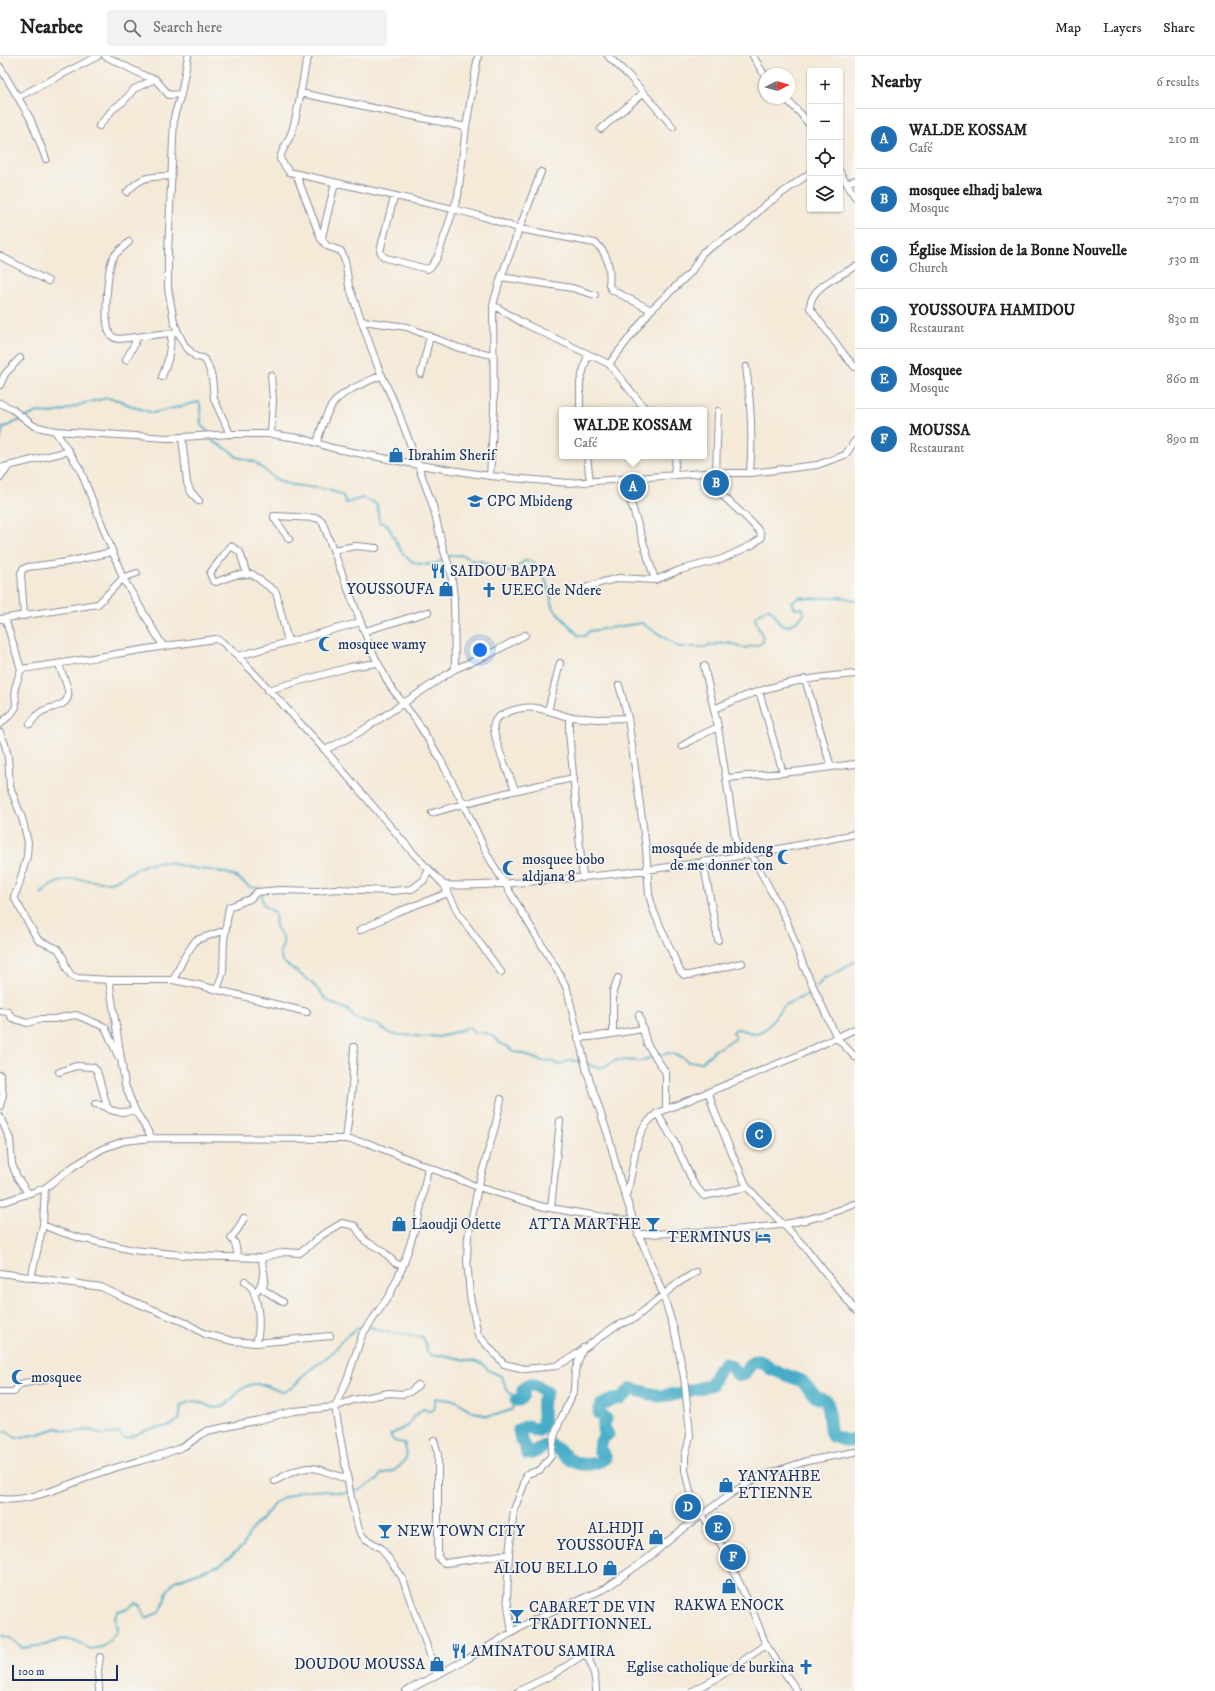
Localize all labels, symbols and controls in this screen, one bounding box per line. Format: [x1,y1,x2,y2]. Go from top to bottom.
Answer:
search box [107,10,387,46]
text: Nearbee [20,16,83,39]
icon: search [121,17,143,39]
text: Search here [153,18,222,37]
text: Map [1055,19,1081,37]
text: Layers [1103,19,1141,37]
text: Share [1163,19,1195,37]
north arrow [759,68,795,104]
map controls [807,68,843,212]
button: + [807,68,843,104]
text: Nearby [871,71,921,93]
text: 6 results [1156,74,1199,90]
button: − [807,104,843,140]
text: WALDE KOSSAM [909,121,1027,140]
text: A [880,131,888,147]
text: 210 m [1168,131,1199,147]
button: locate [807,140,843,176]
text: Café [909,140,933,156]
button: layers [807,176,843,212]
text: mosquee elhadj balewa [909,181,1042,200]
text: B [880,191,888,207]
text: 270 m [1167,191,1199,207]
text: Mosque [909,200,949,216]
text: Église Mission de la Bonne Nouvelle [909,241,1127,260]
text: C [880,251,888,267]
text: 530 m [1168,251,1199,267]
text: Church [909,260,948,276]
text: YOUSSOUFA HAMIDOU [909,301,1075,320]
text: D [879,311,889,327]
text: 830 m [1168,311,1199,327]
text: Restaurant [909,320,965,336]
text: Mosquee [909,361,962,380]
text: E [879,371,889,387]
text: 860 m [1166,371,1199,387]
text: Mosque [909,380,949,396]
popup [559,407,707,459]
text: WALDE KOSSAM [574,416,692,435]
text: MOUSSA [909,421,970,440]
text: F [880,431,888,447]
text: 890 m [1166,431,1199,447]
text: Café [574,435,598,451]
text: Restaurant [909,440,965,456]
shop icon: Ibrahim Sherif [387,446,405,464]
place label: Ibrahim Sherif [408,446,498,465]
pin: B [703,468,729,498]
pin: A [620,472,646,502]
school or university icon: CPC Mbideng [466,492,484,510]
place label: CPC Mbideng [487,492,573,511]
restaurant icon: SAIDOU BAPPA [429,562,447,580]
place label: SAIDOU BAPPA [450,562,556,581]
place label: YOUSSOUFA [347,580,434,599]
shop icon: YOUSSOUFA [437,580,455,598]
church icon: UEEC de Ndere [480,581,498,599]
place label: UEEC de Ndere [501,581,601,600]
mosque icon: mosquee wamy [317,635,335,653]
place label: mosquee wamy [338,635,427,654]
your location [470,640,490,660]
place label: mosquée de mbideng de me donner ton [651,839,774,875]
mosque icon: mosquée de mbideng de me donner ton [776,848,794,866]
place label: mosquee bobo aldjana 8 [522,850,604,886]
mosque icon: mosquee bobo aldjana 8 [501,859,519,877]
pin: C [746,1120,772,1150]
shop icon: Laoudji Odette [390,1215,408,1233]
place label: Laoudji Odette [411,1215,501,1234]
place label: ATTA MARTHE [529,1215,641,1234]
bar icon: ATTA MARTHE [644,1215,662,1233]
place label: TERMINUS [667,1228,751,1247]
hotel icon: TERMINUS [754,1228,772,1246]
mosque icon: mosquee [10,1368,28,1386]
place label: mosquee [31,1368,82,1387]
place label: YANYAHBE ETIENNE [738,1467,821,1503]
shop icon: YANYAHBE ETIENNE [717,1476,735,1494]
pin: D [675,1492,701,1522]
pin: E [705,1513,731,1543]
place label: ALHDJI YOUSSOUFA [557,1519,644,1555]
bar icon: NEW TOWN CITY [376,1522,394,1540]
place label: NEW TOWN CITY [397,1522,525,1541]
shop icon: ALHDJI YOUSSOUFA [647,1528,665,1546]
pin: F [720,1542,746,1572]
place label: ALIOU BELLO [494,1559,598,1578]
shop icon: ALIOU BELLO [601,1559,619,1577]
shop icon: RAKWA ENOCK [720,1577,738,1595]
place label: RAKWA ENOCK [674,1596,784,1615]
place label: CABARET DE VIN TRADITIONNEL [529,1598,656,1634]
bar icon: CABARET DE VIN TRADITIONNEL [508,1607,526,1625]
restaurant icon: AMINATOU SAMIRA [450,1642,468,1660]
place label: AMINATOU SAMIRA [471,1642,616,1661]
place label: DOUDOU MOUSSA [294,1655,425,1674]
shop icon: DOUDOU MOUSSA [428,1655,446,1673]
place label: Eglise catholique de burkina [626,1658,795,1677]
church icon: Eglise catholique de burkina [797,1658,815,1676]
scale bar [12,1663,118,1682]
text: 100 m [18,1665,44,1679]

